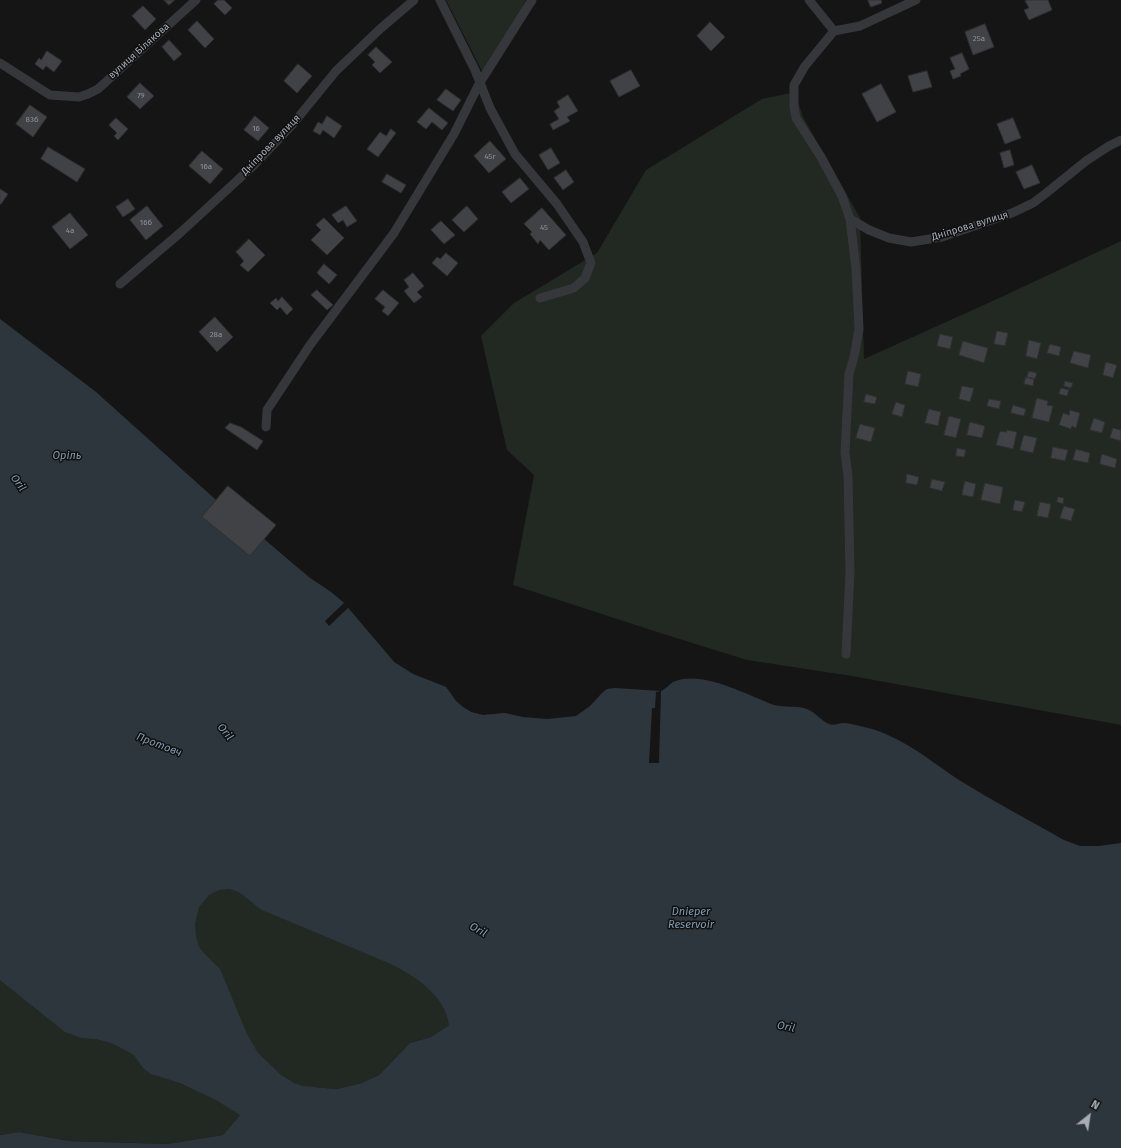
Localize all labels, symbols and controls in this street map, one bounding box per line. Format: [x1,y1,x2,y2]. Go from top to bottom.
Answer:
street label: вулиця Білякова [106,20,172,82]
house number: 25а [973,34,985,44]
house number: 79 [137,91,145,101]
street label: Дніпрова вулиця [239,112,303,178]
house number: 83б [25,115,39,125]
house number: 16 [252,124,260,134]
house number: 45г [484,152,496,162]
house number: 16а [200,162,212,172]
street label: Дніпрова вулиця [930,209,1010,243]
house number: 16б [140,218,152,228]
house number: 45 [540,223,548,233]
house number: 4а [66,226,74,236]
house number: 28а [210,330,222,340]
water label: Орiль [53,449,81,463]
water label: Oril [7,472,29,494]
water label: Oril [214,721,236,743]
water label: Протовч [134,730,184,760]
water label: Dnieper Reservoir [668,905,714,931]
water label: Oril [467,920,489,940]
water label: Oril [776,1019,796,1035]
north arrow [1069,1096,1109,1136]
text: N [1089,1098,1102,1113]

